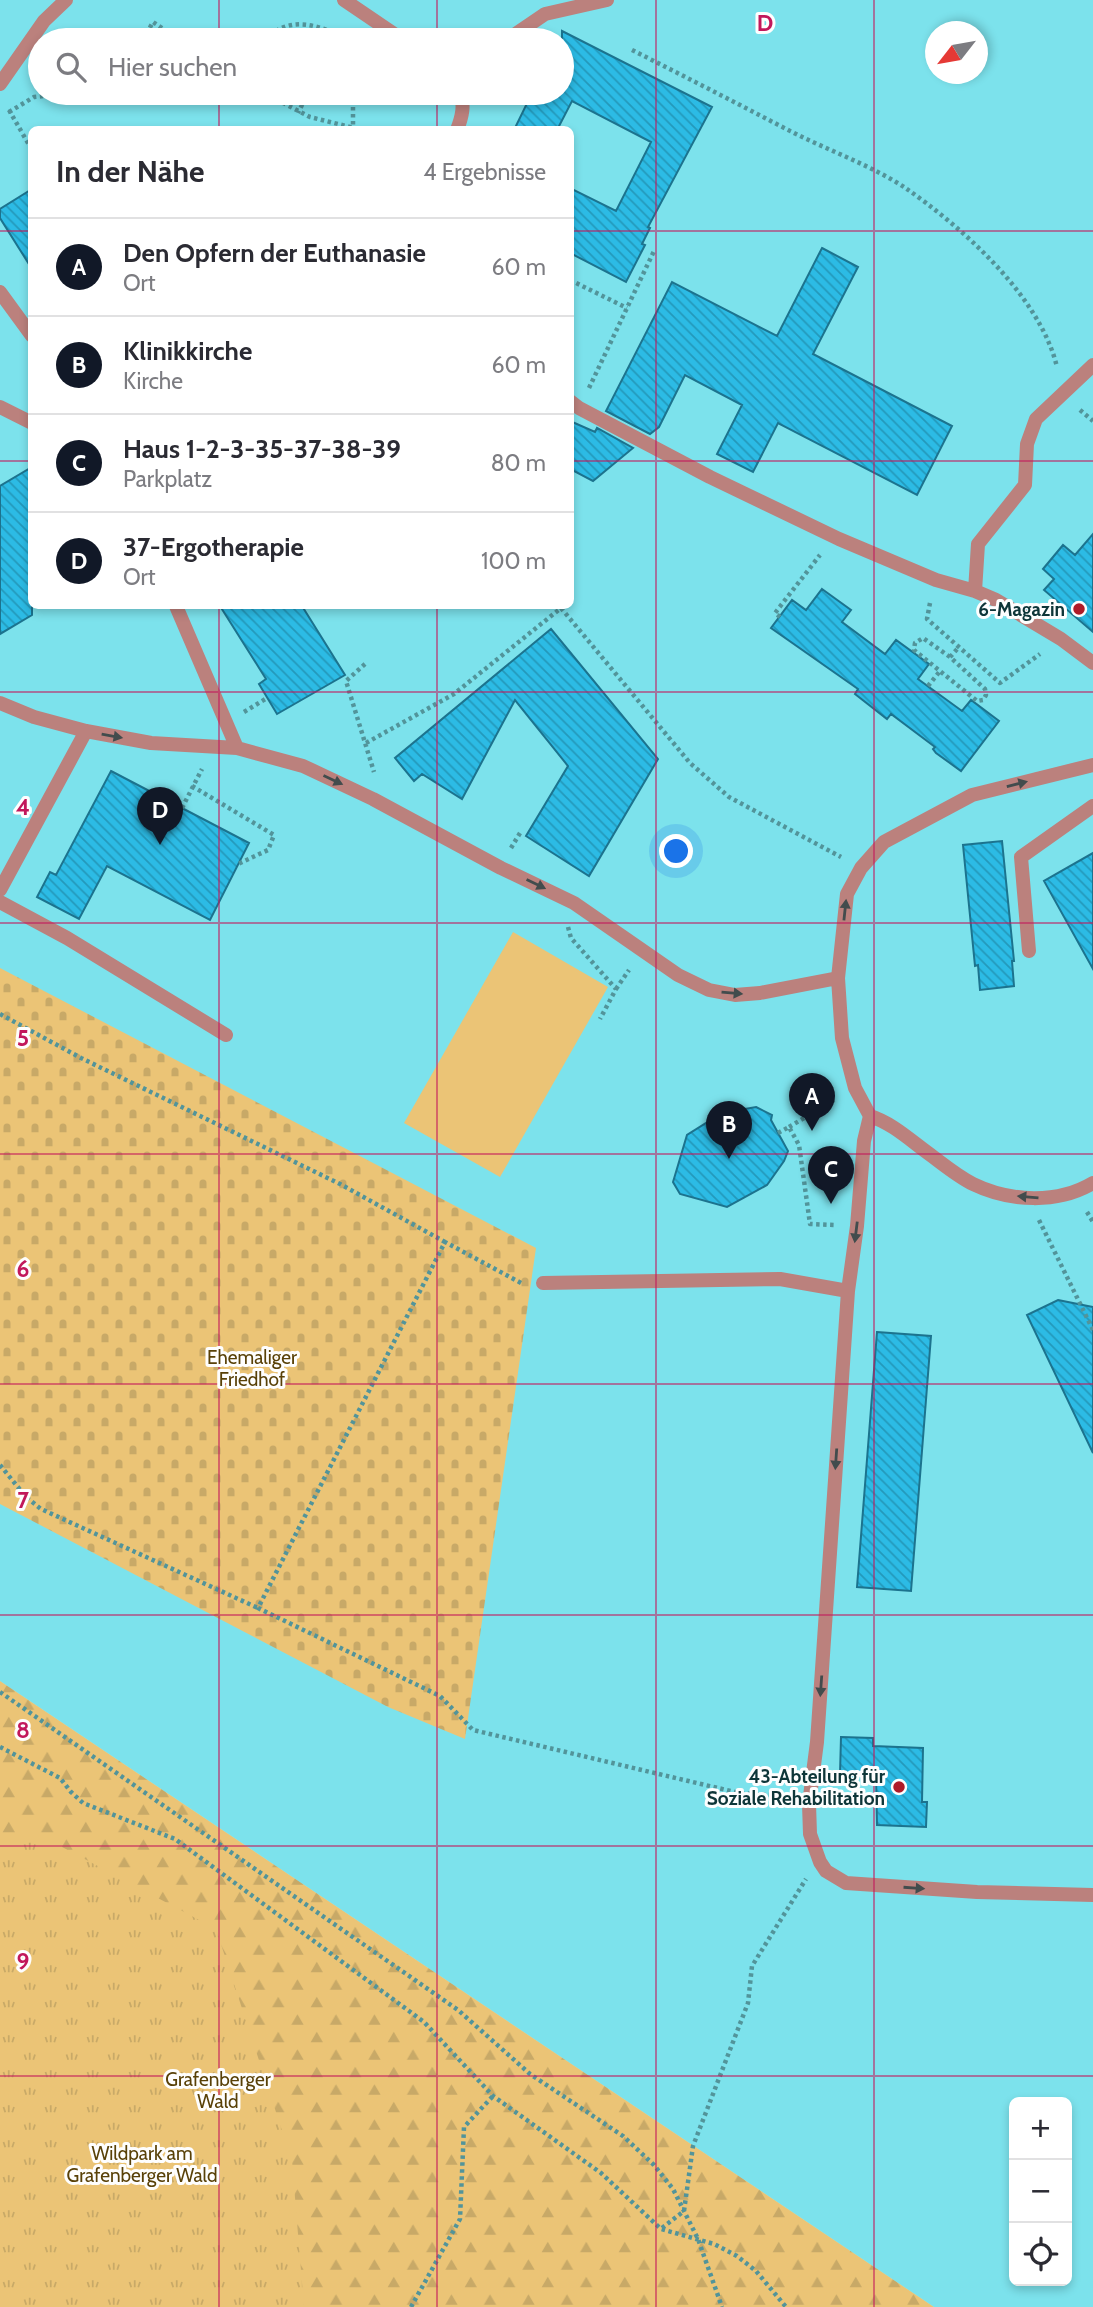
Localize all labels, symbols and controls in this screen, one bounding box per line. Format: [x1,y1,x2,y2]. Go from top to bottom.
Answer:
text: D [757,9,773,37]
north arrow [925,21,988,84]
search box [28,28,574,105]
icon: search [52,48,90,86]
text: Hier suchen [108,51,237,83]
text: In der Nähe [56,153,205,190]
text: 4 Ergebnisse [423,158,546,186]
text: Den Opfern der Euthanasie [123,237,426,269]
text: A [72,253,86,281]
text: 60 m [492,253,546,281]
text: Ort [123,269,156,297]
text: Klinikkirche [123,335,252,367]
text: B [72,351,86,379]
text: 60 m [492,351,546,379]
text: Kirche [123,367,183,395]
text: Haus 1-2-3-35-37-38-39 [123,433,401,465]
text: C [72,449,86,477]
text: 80 m [491,449,546,477]
text: Parkplatz [123,465,212,493]
text: 37-Ergotherapie [123,531,304,563]
text: D [71,547,87,575]
text: 100 m [481,547,546,575]
text: Ort [123,563,156,591]
place label: 6-Magazin [978,598,1065,621]
marker: 6-Magazin [1071,601,1087,617]
one-way arrow [101,731,123,742]
one-way arrow [323,775,343,786]
one-way arrow [1007,778,1029,789]
pin: D [137,787,183,845]
text: 4 [16,793,30,821]
your location [659,834,693,868]
one-way arrow [526,879,546,890]
one-way arrow [840,899,851,921]
one-way arrow [722,988,744,999]
text: 5 [17,1024,29,1052]
pin: A [789,1073,835,1131]
pin: B [706,1101,752,1159]
pin: C [808,1146,854,1204]
one-way arrow [1017,1191,1039,1202]
one-way arrow [851,1221,862,1243]
text: 6 [17,1255,29,1283]
park label: Ehemaliger Friedhof [207,1346,297,1391]
one-way arrow [831,1448,842,1470]
text: 7 [17,1486,29,1514]
one-way arrow [815,1675,826,1697]
text: 8 [16,1716,30,1744]
place label: 43-Abteilung für Soziale Rehabilitation [707,1765,886,1810]
marker: 43-Abteilung für Soziale Rehabilitation [891,1779,907,1795]
one-way arrow [903,1882,925,1893]
text: 9 [17,1947,29,1975]
park label: Grafenberger Wald [165,2068,271,2113]
map controls [1009,2097,1072,2286]
button: + [1009,2097,1072,2160]
park label: Wildpark am Grafenberger Wald [67,2142,217,2187]
button: − [1009,2160,1072,2223]
button: locate [1009,2223,1072,2286]

